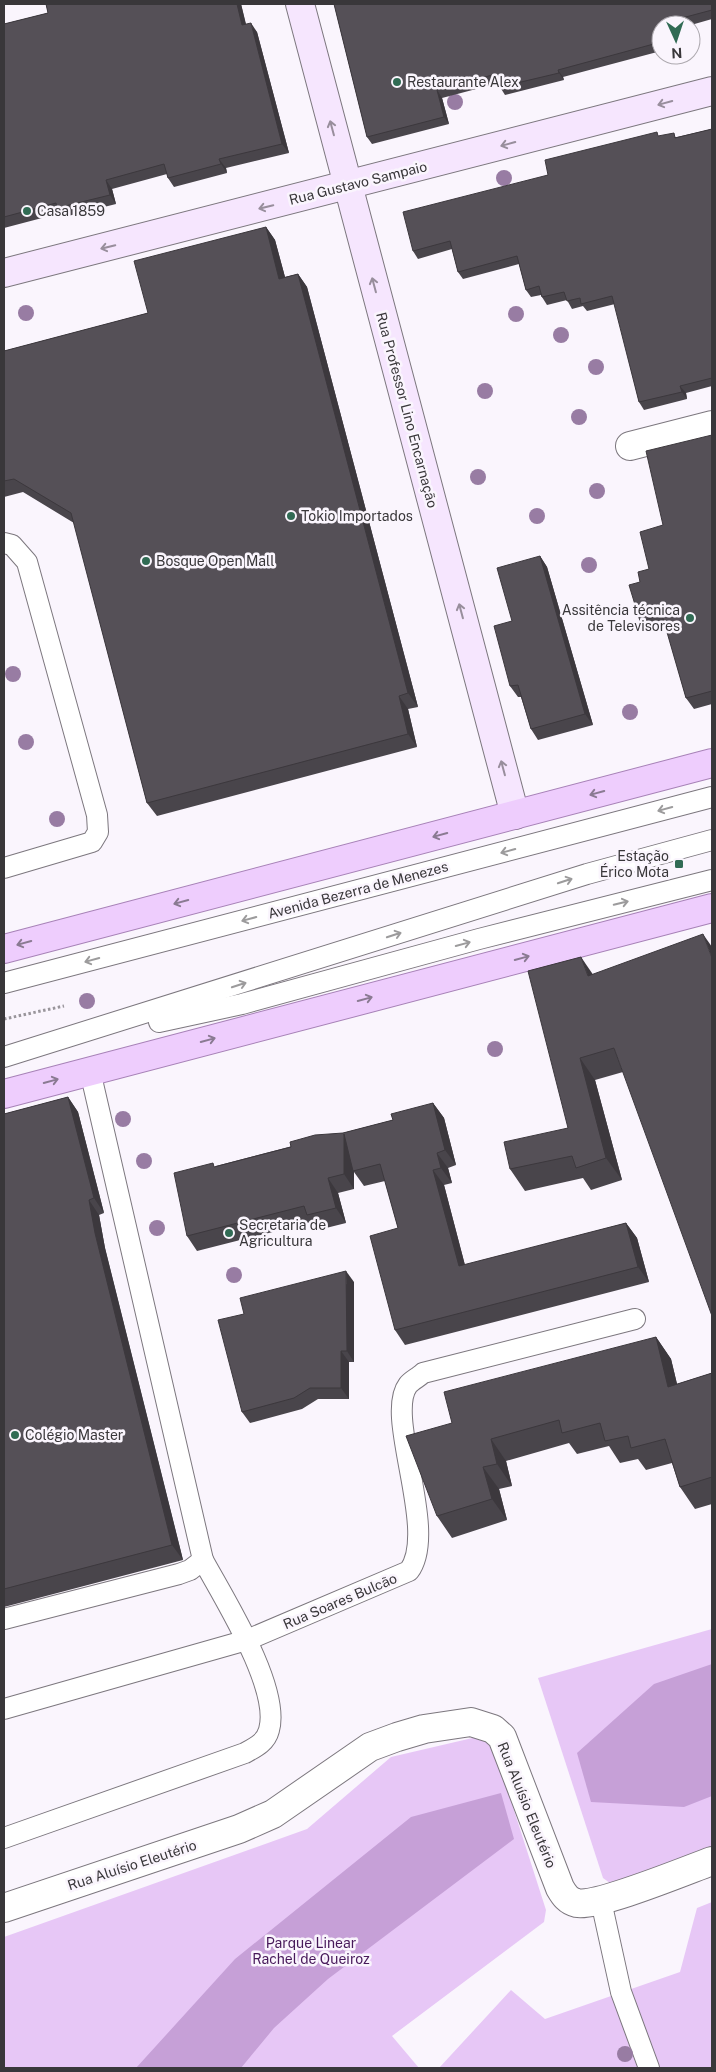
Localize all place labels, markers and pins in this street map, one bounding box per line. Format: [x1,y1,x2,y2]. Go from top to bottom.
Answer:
place label: Restaurante Alex [407,74,519,90]
marker: Restaurante Alex [391,76,403,88]
place label: Casa 1859 [37,203,105,219]
marker: Casa 1859 [21,205,33,217]
place label: Tokio Importados [301,508,413,524]
marker: Tokio Importados [285,510,297,522]
place label: Bosque Open Mall [156,553,274,569]
marker: Bosque Open Mall [140,555,152,567]
place label: Assitência técnica de Televisores [562,602,680,634]
marker: Assitência técnica de Televisores [684,612,696,624]
place label: Estação Érico Mota [600,848,669,880]
marker: Estação Érico Mota [673,858,685,870]
place label: Secretaria de Agricultura [239,1217,326,1249]
marker: Secretaria de Agricultura [223,1227,235,1239]
place label: Colégio Master [25,1427,123,1443]
marker: Colégio Master [9,1429,21,1441]

